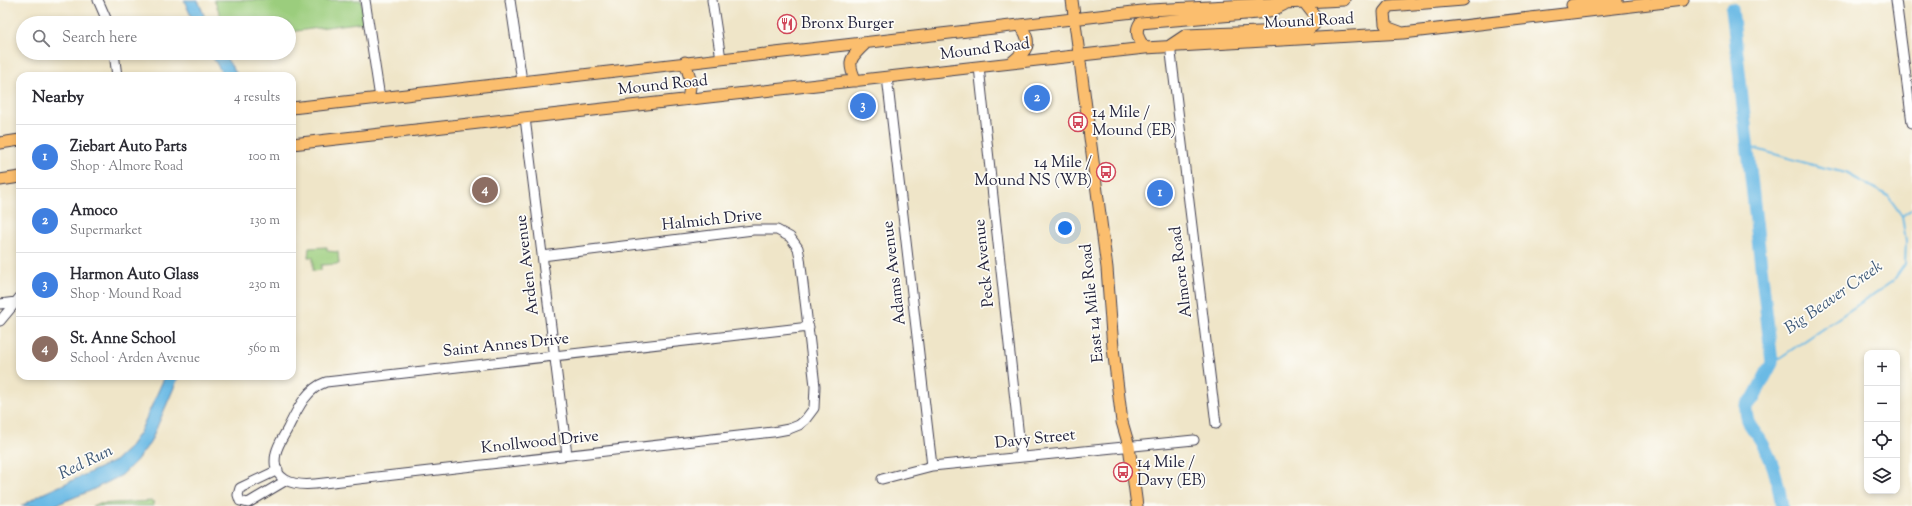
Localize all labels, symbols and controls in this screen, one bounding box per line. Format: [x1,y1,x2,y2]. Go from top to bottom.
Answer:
street label: Mound Road [1263,8,1355,36]
restaurant icon: Bronx Burger [776,13,798,35]
place label: Bronx Burger [801,13,894,36]
search box [16,16,296,60]
icon: search [30,27,52,49]
text: Search here [62,28,137,49]
street label: Mound Road [939,33,1031,67]
street label: Mound Road [617,70,709,102]
pin: 2 [1024,83,1050,113]
text: Nearby [32,86,84,110]
text: 4 results [234,89,280,107]
pin: 3 [850,91,876,121]
place label: 14 Mile / Mound (EB) [1092,102,1176,143]
bus stop icon: 14 Mile / Mound (EB) [1067,111,1089,133]
text: Ziebart Auto Parts [70,137,187,158]
text: 1 [43,148,47,166]
text: 100 m [248,148,280,166]
place label: 14 Mile / Mound NS (WB) [974,152,1092,193]
text: Shop · Almore Road [70,158,183,176]
bus stop icon: 14 Mile / Mound NS (WB) [1095,161,1117,183]
pin: 4 [472,175,498,205]
pin: 1 [1147,178,1173,208]
text: Amoco [70,201,118,222]
street label: Halmich Drive [661,204,763,238]
text: 2 [42,212,48,230]
text: 130 m [250,212,280,230]
street label: Arden Avenue [510,213,546,317]
street label: Peck Avenue [969,218,1001,308]
your location [1055,218,1075,238]
street label: Adams Avenue [877,219,913,327]
text: Supermarket [70,222,142,240]
street label: Almore Road [1165,225,1199,319]
street label: East 14 Mile Road [1075,242,1111,364]
water label: Big Beaver Creek [1780,255,1888,341]
text: Harmon Auto Glass [70,265,199,286]
text: 3 [42,276,48,294]
text: 230 m [248,276,280,294]
text: Shop · Mound Road [70,286,182,304]
street label: Saint Annes Drive [442,328,570,364]
text: St. Anne School [70,329,176,350]
text: 4 [42,340,48,358]
text: 560 m [249,340,280,358]
text: School · Arden Avenue [70,350,200,368]
map controls [1864,350,1900,494]
button: + [1864,350,1900,386]
button: − [1864,386,1900,422]
button: locate [1864,422,1900,458]
street label: Davy Street [994,424,1077,456]
street label: Knollwood Drive [480,425,600,461]
water label: Red Run [55,440,117,486]
place label: 14 Mile / Davy (EB) [1137,452,1206,493]
button: layers [1864,458,1900,494]
bus stop icon: 14 Mile / Davy (EB) [1112,461,1134,483]

